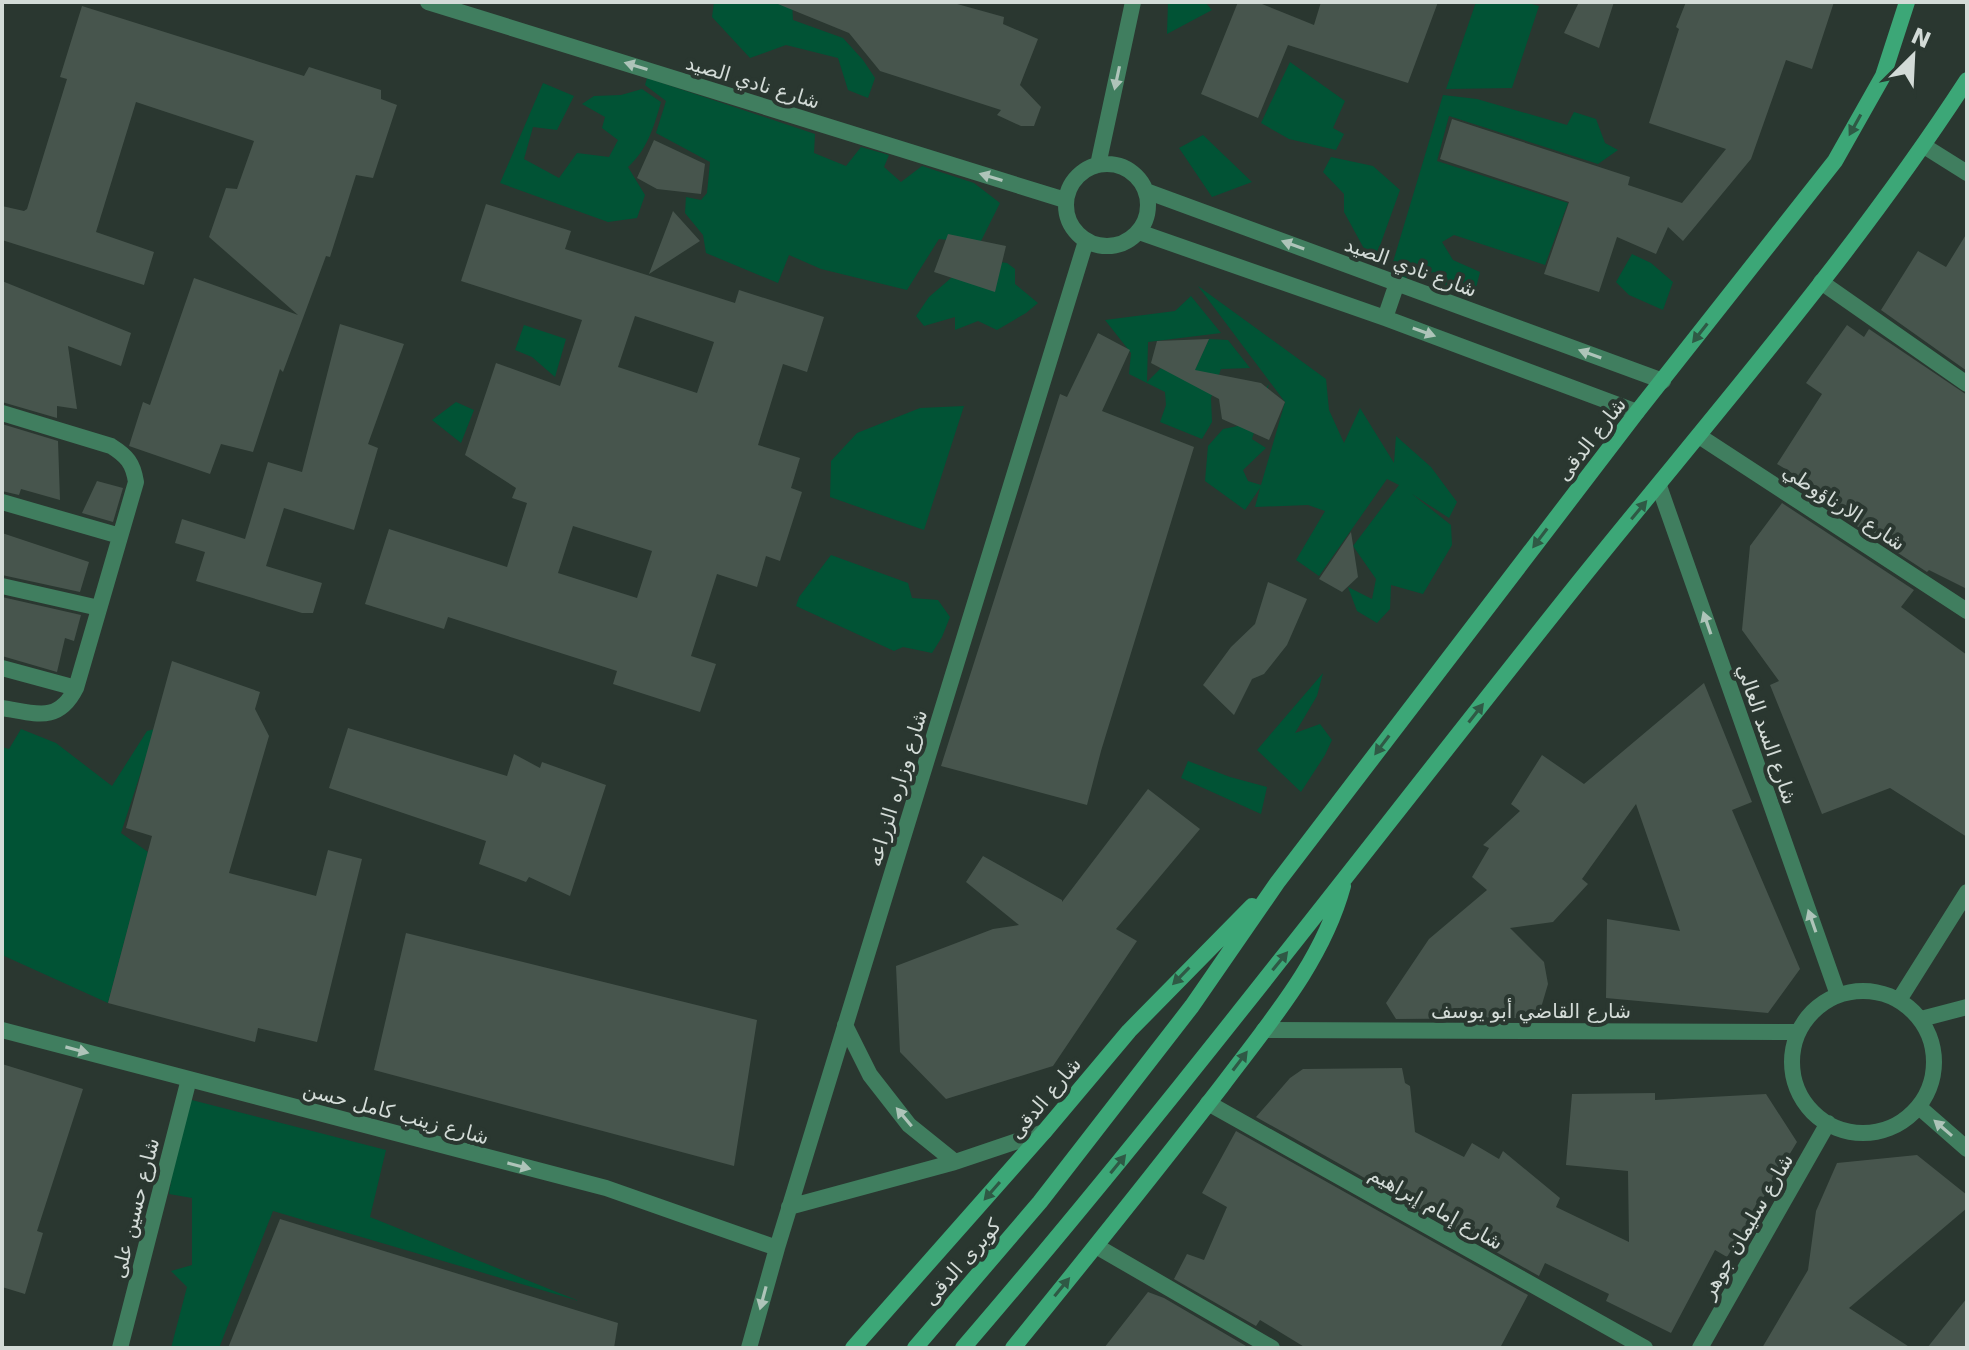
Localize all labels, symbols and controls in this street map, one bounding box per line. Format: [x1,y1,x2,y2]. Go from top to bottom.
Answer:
north arrow [1873,16,1953,96]
text: N [1907,23,1934,53]
street label: شارع نادي الصيد [683,50,823,115]
one-way arrow [623,59,647,72]
one-way arrow [1110,66,1123,91]
one-way arrow [1848,114,1862,136]
one-way arrow [979,170,1003,183]
street label: شارع نادي الصيد [1341,232,1480,303]
one-way arrow [1281,238,1305,251]
one-way arrow [1692,323,1709,343]
one-way arrow [1412,326,1436,339]
one-way arrow [1578,347,1602,360]
street label: شارع الدقى [1551,393,1631,485]
street label: شارع الارناؤوطي [1778,459,1910,556]
one-way arrow [1630,501,1647,521]
one-way arrow [1533,528,1549,548]
one-way arrow [1700,611,1713,635]
street label: شارع السد العالي [1731,660,1802,808]
one-way arrow [1467,703,1484,723]
street label: شارع وزاره الزراعه [862,707,932,869]
one-way arrow [1375,735,1391,755]
one-way arrow [1806,909,1818,933]
one-way arrow [1271,951,1288,971]
one-way arrow [1172,966,1190,985]
street label: شارع القاضي أبو يوسف [1431,998,1631,1024]
one-way arrow [65,1044,90,1056]
one-way arrow [1232,1051,1248,1071]
street label: شارع الدقى [1004,1052,1086,1144]
street label: شارع زينب كامل حسن [300,1077,492,1149]
one-way arrow [896,1107,913,1127]
one-way arrow [1933,1120,1953,1137]
street label: شارع حسين على [106,1135,164,1281]
street label: شارع سليمان جوهر [1695,1149,1798,1304]
one-way arrow [1109,1154,1125,1174]
one-way arrow [506,1160,531,1172]
street label: شارع إمام إبراهيم [1364,1161,1507,1256]
one-way arrow [984,1180,1001,1200]
street label: كوبرى الدقى [918,1213,1006,1310]
one-way arrow [1053,1277,1070,1297]
one-way arrow [756,1286,769,1310]

